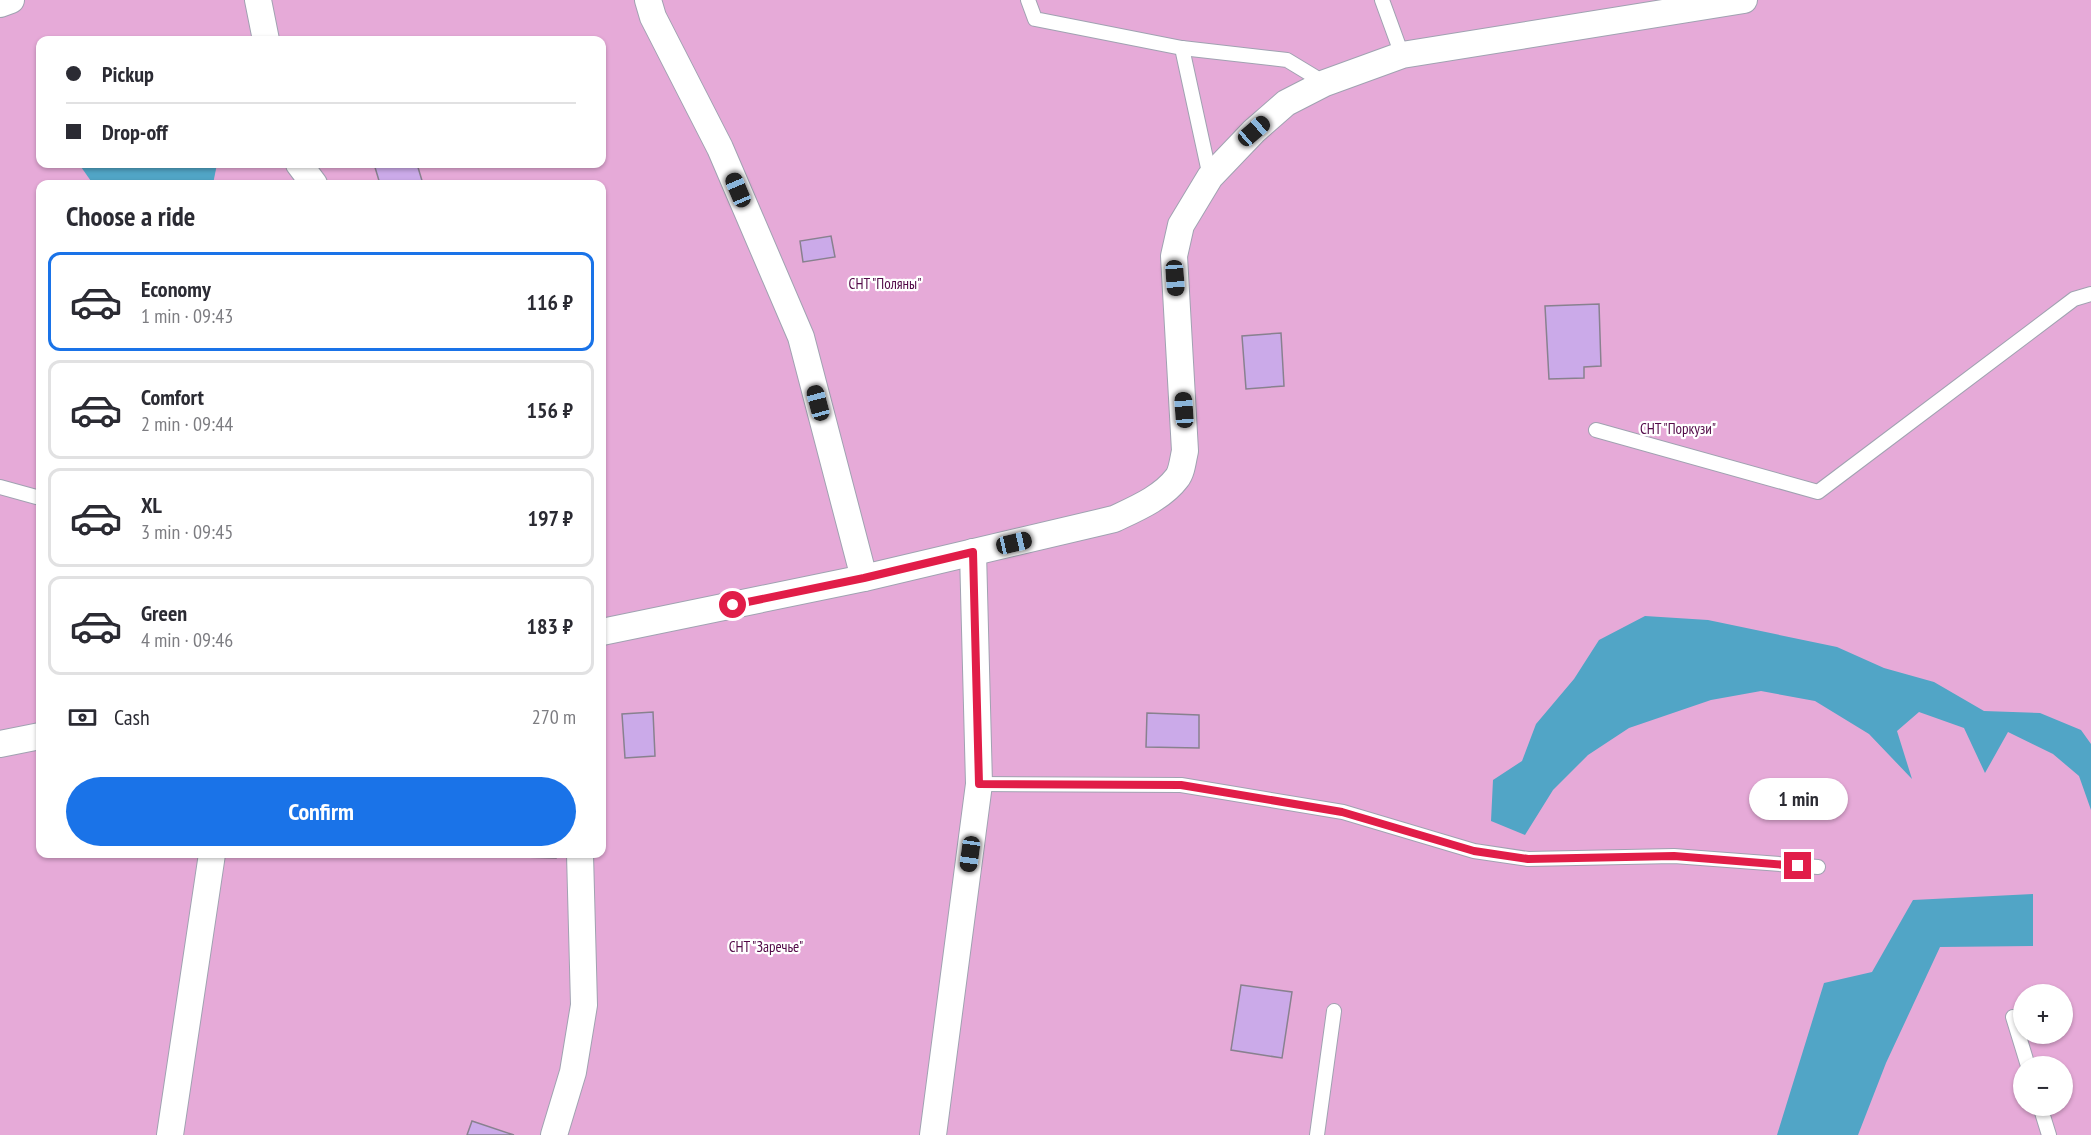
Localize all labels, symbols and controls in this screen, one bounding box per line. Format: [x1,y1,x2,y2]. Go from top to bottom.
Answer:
text: Pickup [102,60,154,88]
car [1235,112,1273,150]
text: Drop-off [102,118,168,146]
car [723,170,753,210]
text: Choose a ride [66,199,195,233]
car [1165,259,1185,297]
park label: СНТ "Поляны" [849,274,921,293]
icon: car [69,275,123,329]
text: Economy [141,275,211,303]
text: 116 ₽ [526,288,573,316]
text: 1 min · 09:43 [141,303,233,329]
icon: car [69,383,123,437]
text: Comfort [141,383,204,411]
car [805,383,831,423]
car [1174,391,1194,429]
text: 156 ₽ [526,396,573,424]
text: 2 min · 09:44 [141,411,233,437]
park label: СНТ "Поркузи" [1640,419,1716,438]
icon: car [69,491,123,545]
text: XL [141,491,162,519]
text: 197 ₽ [527,504,573,532]
text: 3 min · 09:45 [141,519,233,545]
car [994,530,1034,556]
route start [719,591,746,618]
icon: car [69,599,123,653]
text: Green [141,599,187,627]
text: 183 ₽ [526,612,573,640]
text: 4 min · 09:46 [141,627,233,653]
icon: cash [66,701,99,734]
text: Cash [114,703,150,731]
text: 270 m [532,704,576,730]
button: Confirm [66,777,576,846]
callout: 1 min [1748,779,1848,821]
text: 1 min [1778,786,1819,812]
car [959,835,981,873]
route end [1784,852,1811,879]
park label: СНТ "Заречье" [729,937,803,956]
map controls [2013,984,2073,1116]
button: + [2013,984,2073,1044]
button: − [2013,1056,2073,1116]

